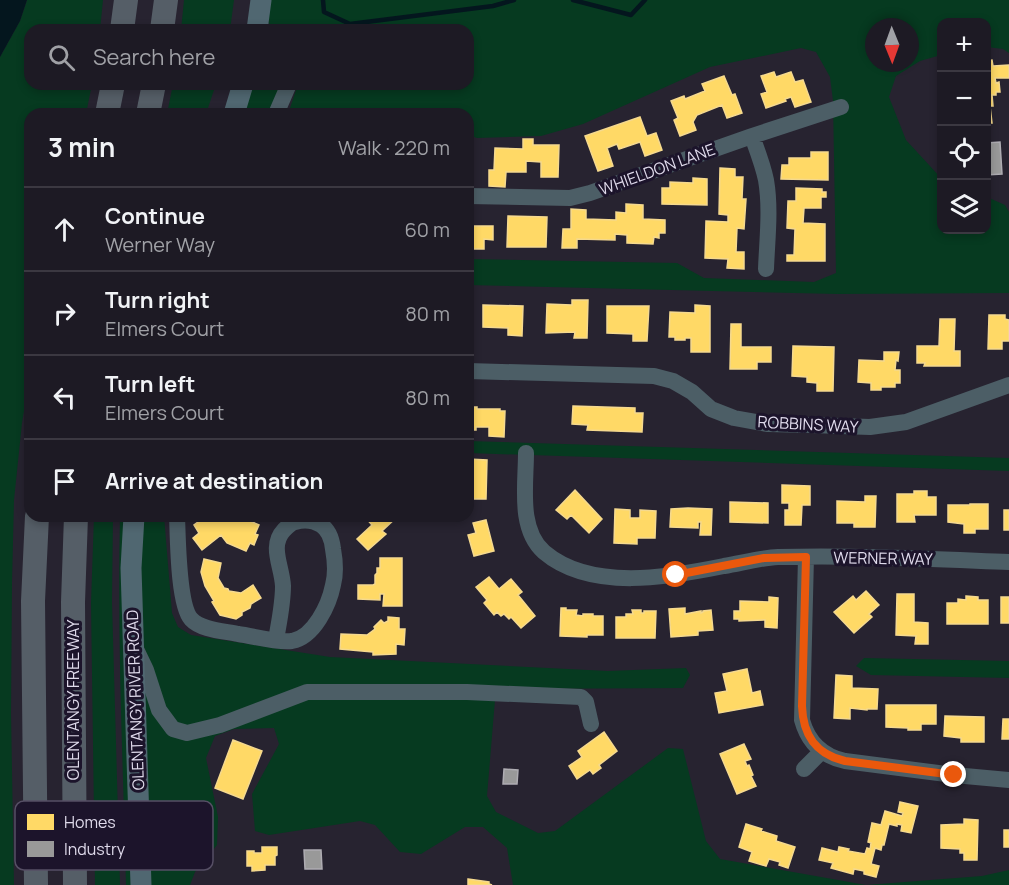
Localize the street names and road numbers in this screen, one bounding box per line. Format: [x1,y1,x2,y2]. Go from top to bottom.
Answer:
street label: WHIELDON LANE [596,138,718,200]
street label: ROBBINS WAY [757,410,859,438]
street label: WERNER WAY [833,546,933,570]
street label: OLENTANGY RIVER ROAD [121,609,149,791]
street label: OLENTANGY FREEWAY [62,620,84,780]

